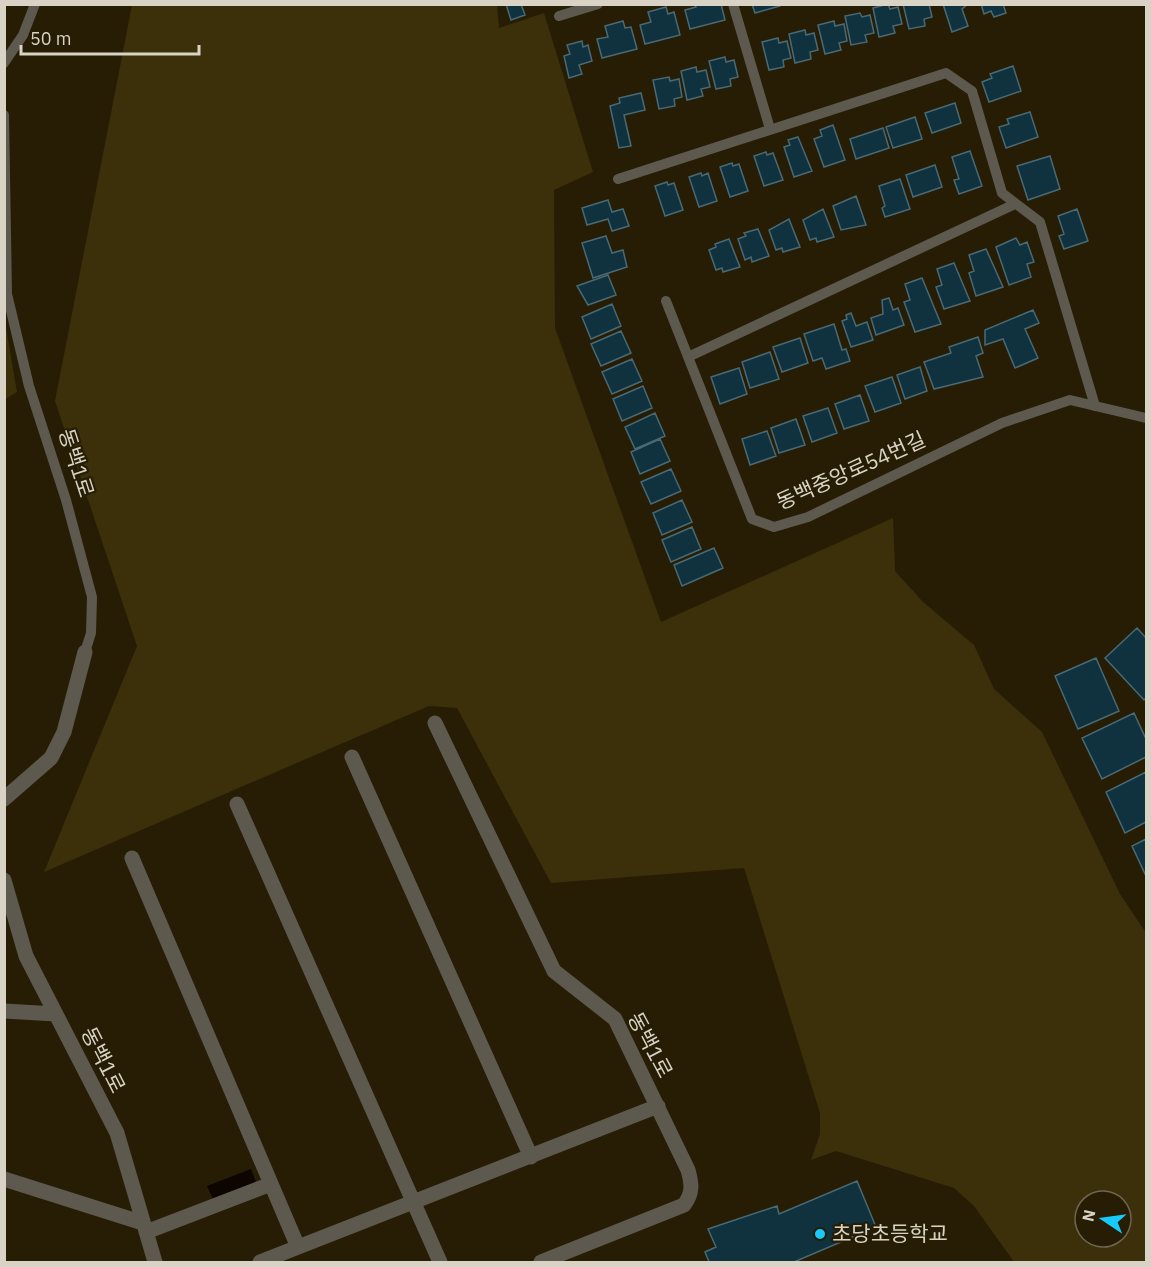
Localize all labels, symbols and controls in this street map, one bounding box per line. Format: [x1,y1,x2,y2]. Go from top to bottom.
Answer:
scale bar [21,18,200,56]
text: 50 m [30,27,72,50]
street label: 동백1로 [53,425,101,501]
street label: 동백중앙로54번길 [772,425,930,516]
street label: 동백1로 [622,1007,680,1082]
street label: 동백1로 [75,1022,132,1097]
north arrow [1073,1189,1133,1249]
text: N [1077,1208,1099,1224]
place label: 초당초등학교 [832,1219,948,1247]
marker: 초당초등학교 [813,1227,827,1241]

